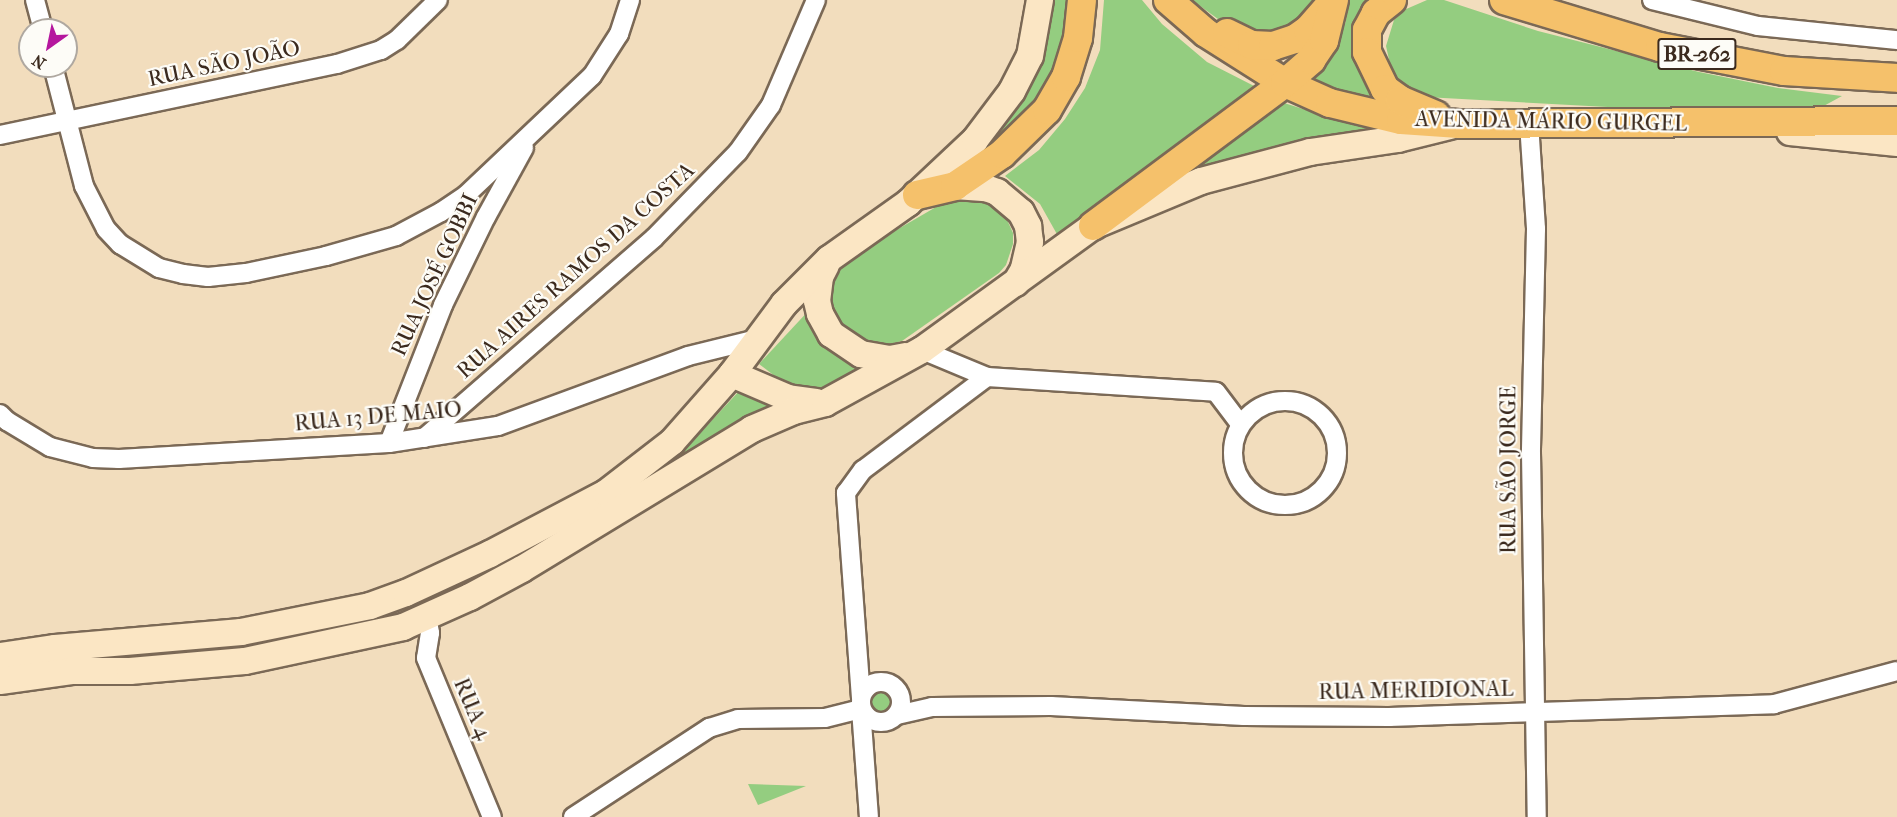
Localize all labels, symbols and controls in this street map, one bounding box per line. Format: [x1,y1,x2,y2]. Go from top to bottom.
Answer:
north arrow [18,18,78,78]
street label: RUA SÃO JOÃO [146,35,302,93]
road number: BR-262 [1656,36,1738,72]
text: N [29,51,49,73]
street label: AVENIDA MÁRIO GURGEL [1415,106,1687,138]
street label: RUA AIRES RAMOS DA COSTA [452,157,700,385]
street label: RUA JOSÉ GOBBI [386,190,484,360]
street label: RUA SÃO JORGE [1496,386,1522,554]
street label: RUA 13 DE MAIO [293,397,463,437]
street label: RUA 4 [447,674,497,744]
street label: RUA MERIDIONAL [1318,676,1514,706]

